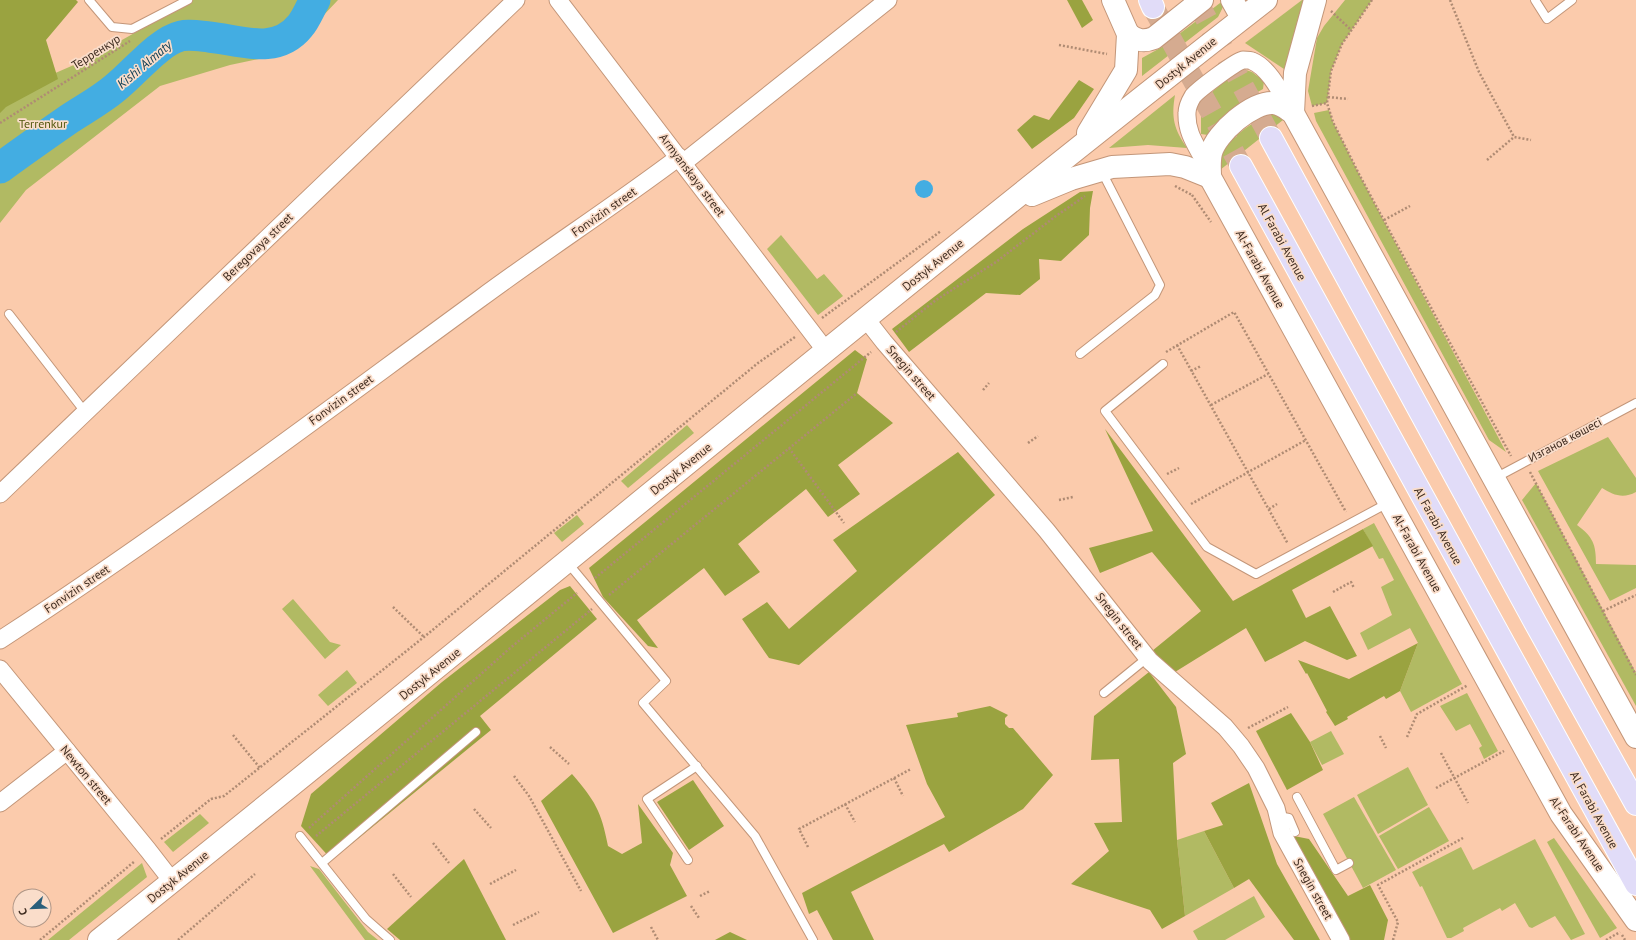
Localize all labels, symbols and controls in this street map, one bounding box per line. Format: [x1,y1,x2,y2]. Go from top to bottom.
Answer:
street label: Терренкур [69,31,123,72]
street label: Dostyk Avenue [1152,33,1219,92]
water label: Kіshі Almaty [113,36,176,92]
park label: Terrenkur [19,116,67,131]
street label: Armyanskaya street [656,130,728,219]
street label: Fonvizin street [568,184,639,239]
street label: Al Farabi Avenue [1255,201,1310,283]
street label: Beregovaya street [219,209,296,284]
street label: Al-Farabi Avenue [1233,227,1288,310]
street label: Dostyk Avenue [899,235,966,294]
street label: Snegin street [884,342,939,403]
street label: Fonvizin street [306,371,376,428]
street label: Изганов көшесі [1525,414,1604,465]
street label: Dostyk Avenue [647,439,714,498]
street label: Al Farabi Avenue [1411,485,1466,567]
street label: Al-Farabi Avenue [1390,511,1445,594]
street label: Fonvizin street [41,561,112,616]
street label: Snegin street [1093,589,1146,652]
street label: Dostyk Avenue [396,644,463,703]
street label: Newton street [57,742,115,807]
street label: Al Farabi Avenue [1567,769,1622,851]
street label: Al-Farabi Avenue [1547,793,1608,874]
street label: Dostyk Avenue [144,847,211,906]
street label: Snegin street [1290,856,1336,922]
north arrow [12,888,52,928]
text: С [15,906,30,917]

